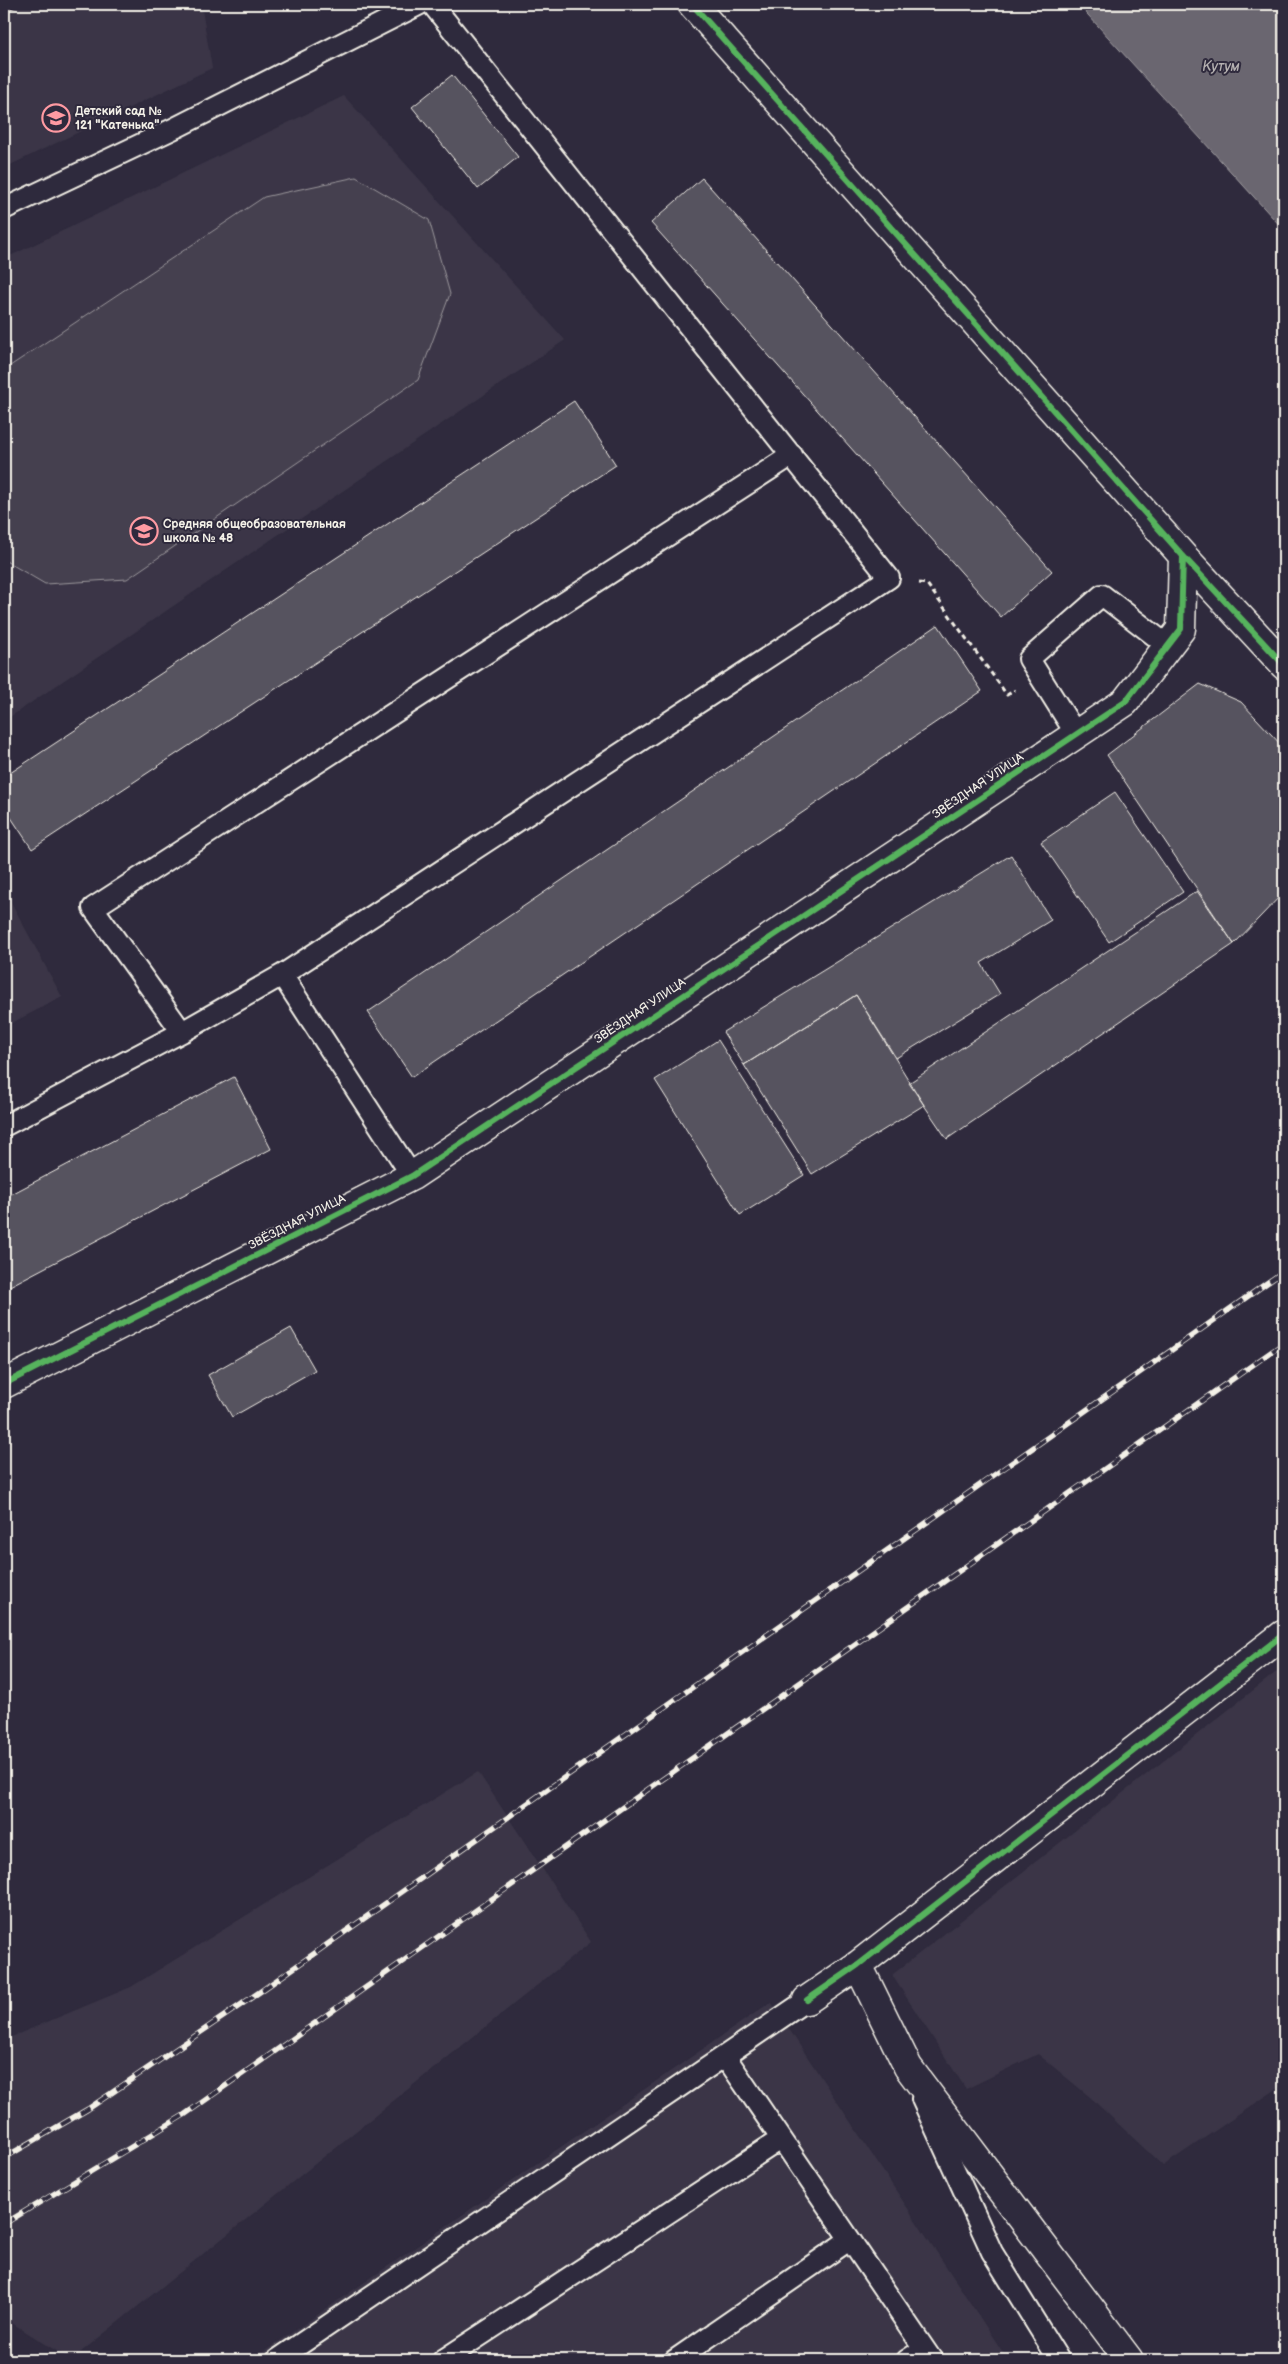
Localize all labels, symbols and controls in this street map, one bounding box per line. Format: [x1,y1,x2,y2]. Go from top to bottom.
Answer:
water label: Кутум [1202,58,1240,75]
school or university icon: Детский сад № 121 "Катенька" [41,103,71,133]
place label: Детский сад № 121 "Катенька" [75,104,162,133]
school or university icon: Средняя общеобразовательная школа № 48 [129,516,159,546]
place label: Средняя общеобразовательная школа № 48 [163,517,346,546]
street label: ЗВЁЗДНАЯ УЛИЦА [929,749,1027,822]
street label: ЗВЁЗДНАЯ УЛИЦА [591,974,689,1047]
street label: ЗВЁЗДНАЯ УЛИЦА [246,1190,349,1253]

